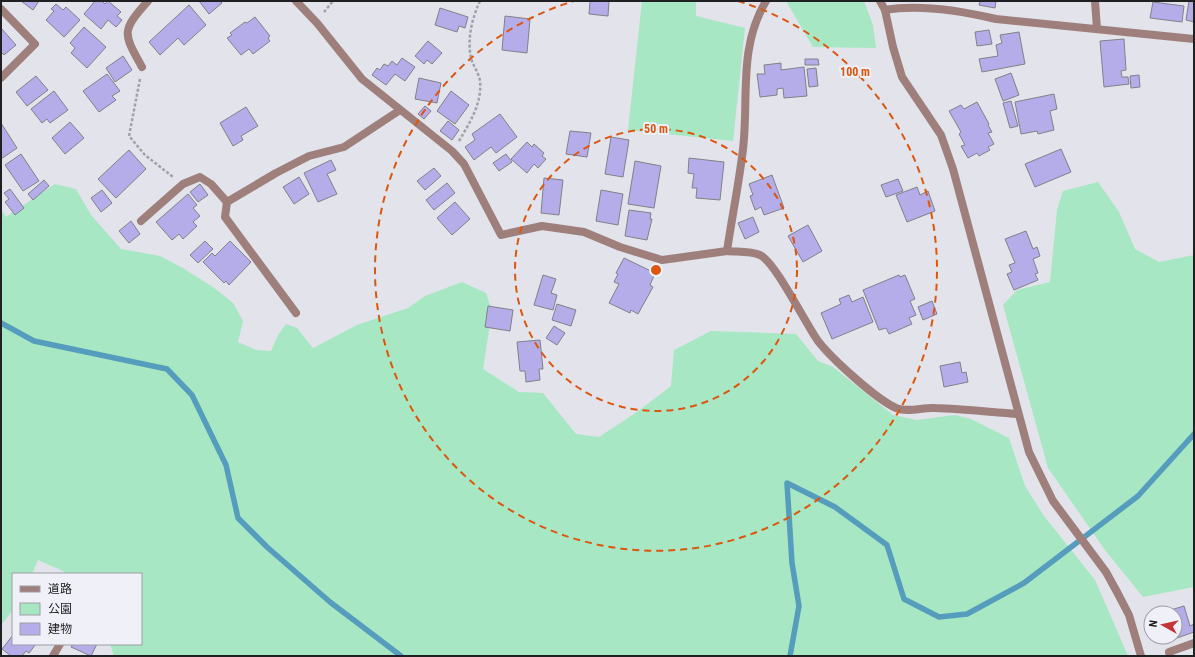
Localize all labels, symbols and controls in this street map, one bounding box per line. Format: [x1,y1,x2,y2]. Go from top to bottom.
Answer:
text: 100 m [840,65,870,79]
text: 50 m [644,122,668,136]
centre of rings [649,263,663,277]
legend [12,573,142,645]
text: 道路 [48,582,72,596]
text: 公園 [48,602,72,616]
north arrow [1143,605,1183,645]
text: N [1147,619,1161,628]
text: 建物 [48,622,72,636]

